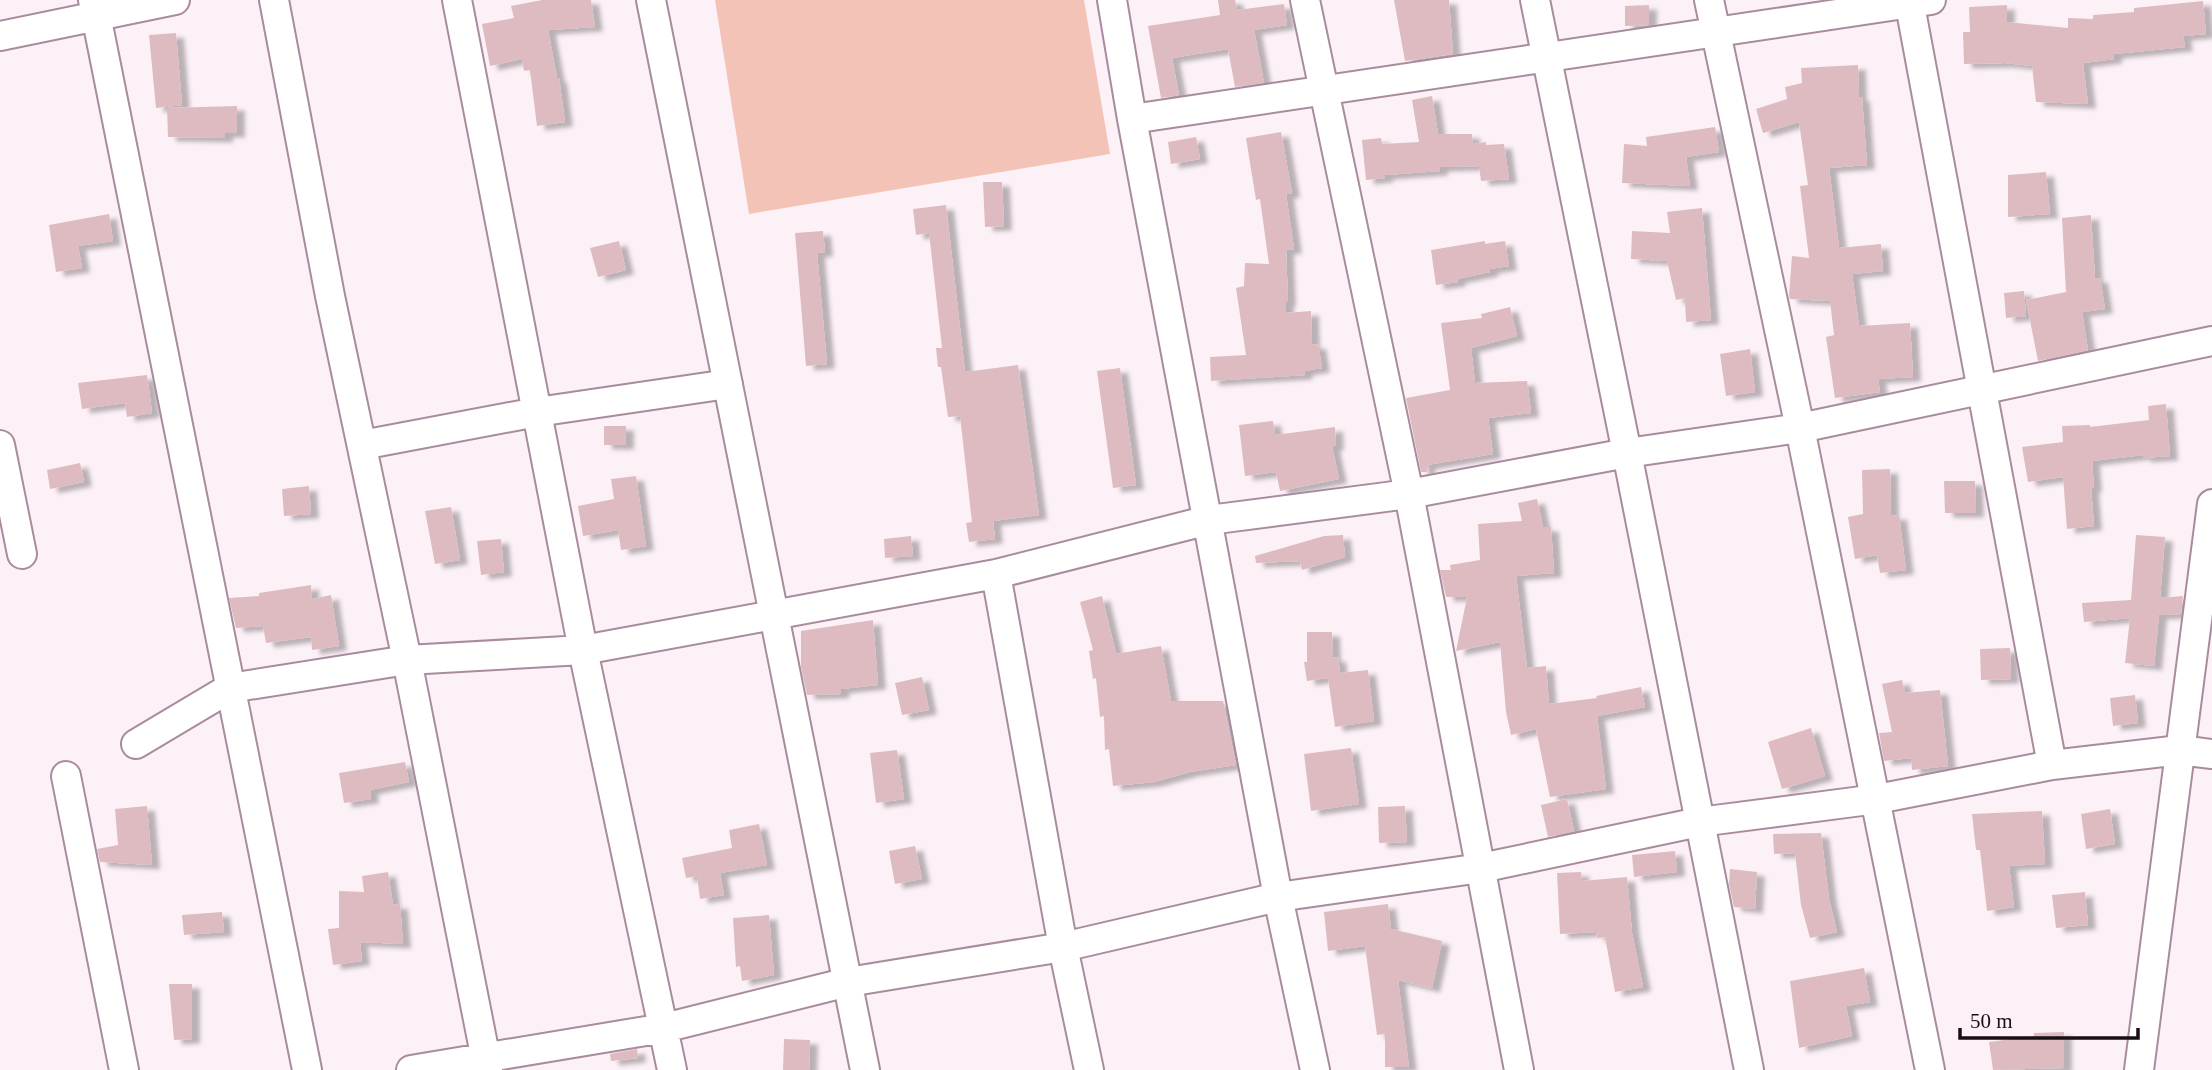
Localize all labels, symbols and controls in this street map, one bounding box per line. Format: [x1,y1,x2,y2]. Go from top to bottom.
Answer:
scale bar [1960,996,2138,1040]
text: 50 m [1970,1009,2013,1033]

